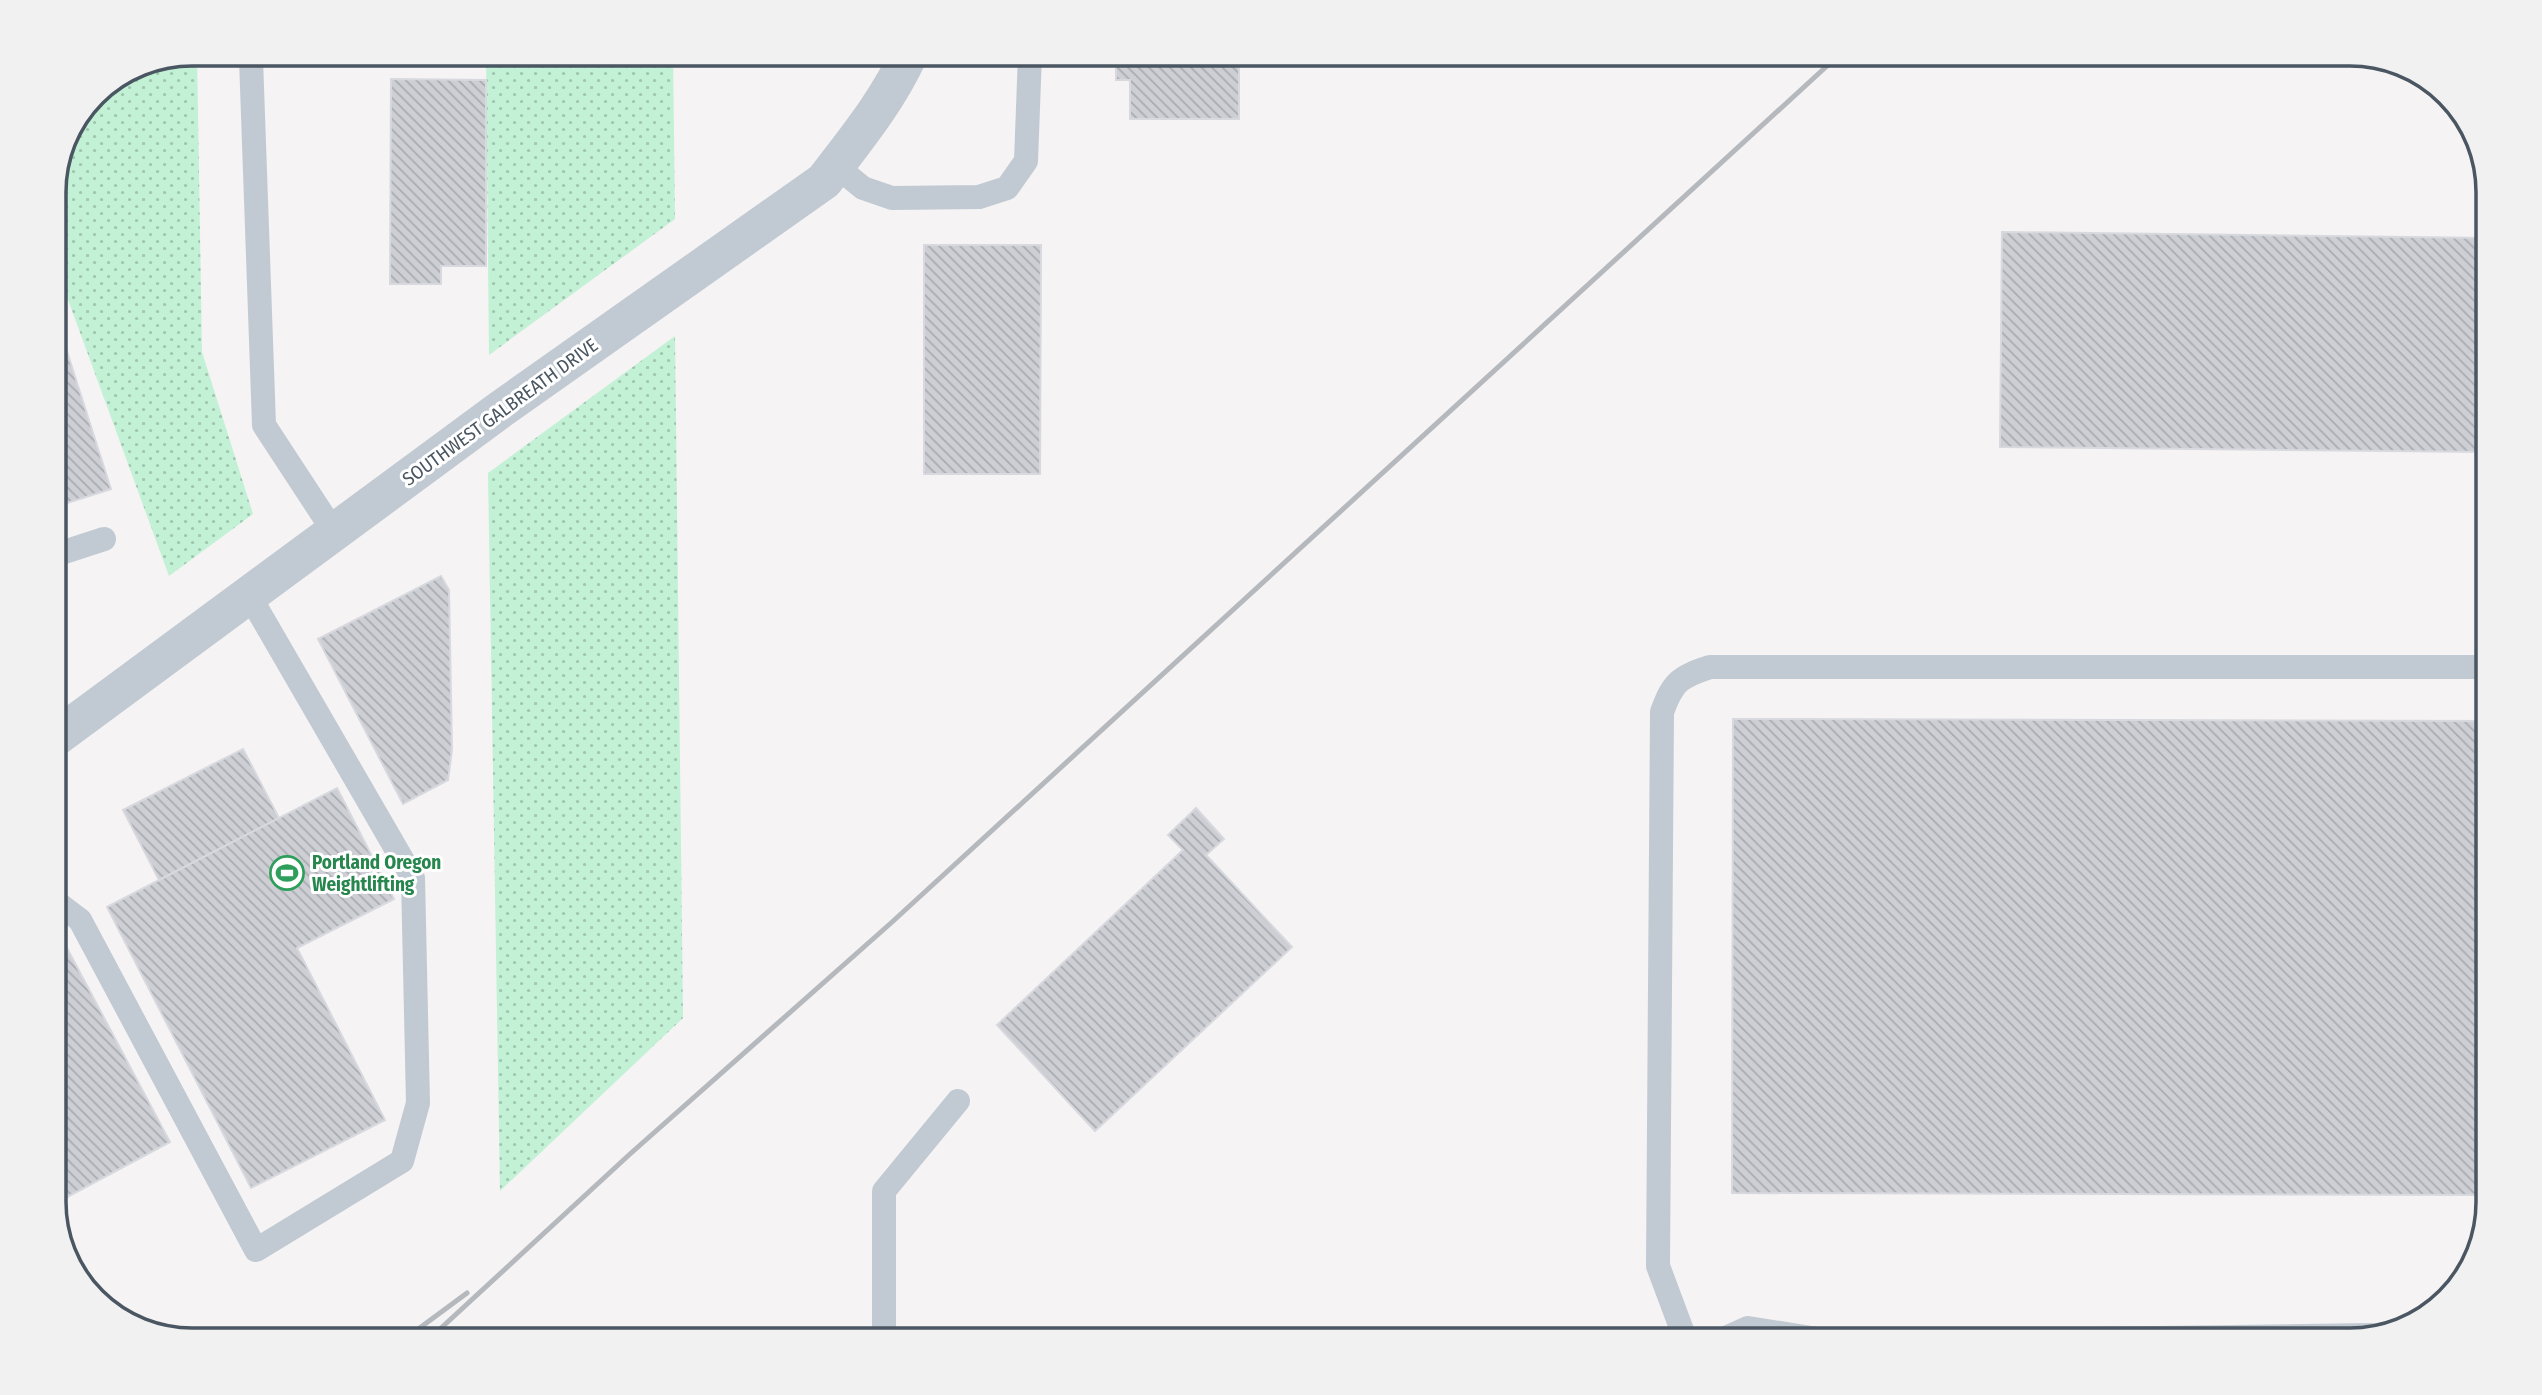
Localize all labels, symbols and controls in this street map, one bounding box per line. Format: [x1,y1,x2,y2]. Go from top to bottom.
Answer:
street label: SOUTHWEST GALBREATH DRIVE [398,333,602,491]
place label: Portland Oregon Weightlifting [312,851,441,896]
sports icon: Portland Oregon Weightlifting [268,854,306,892]

